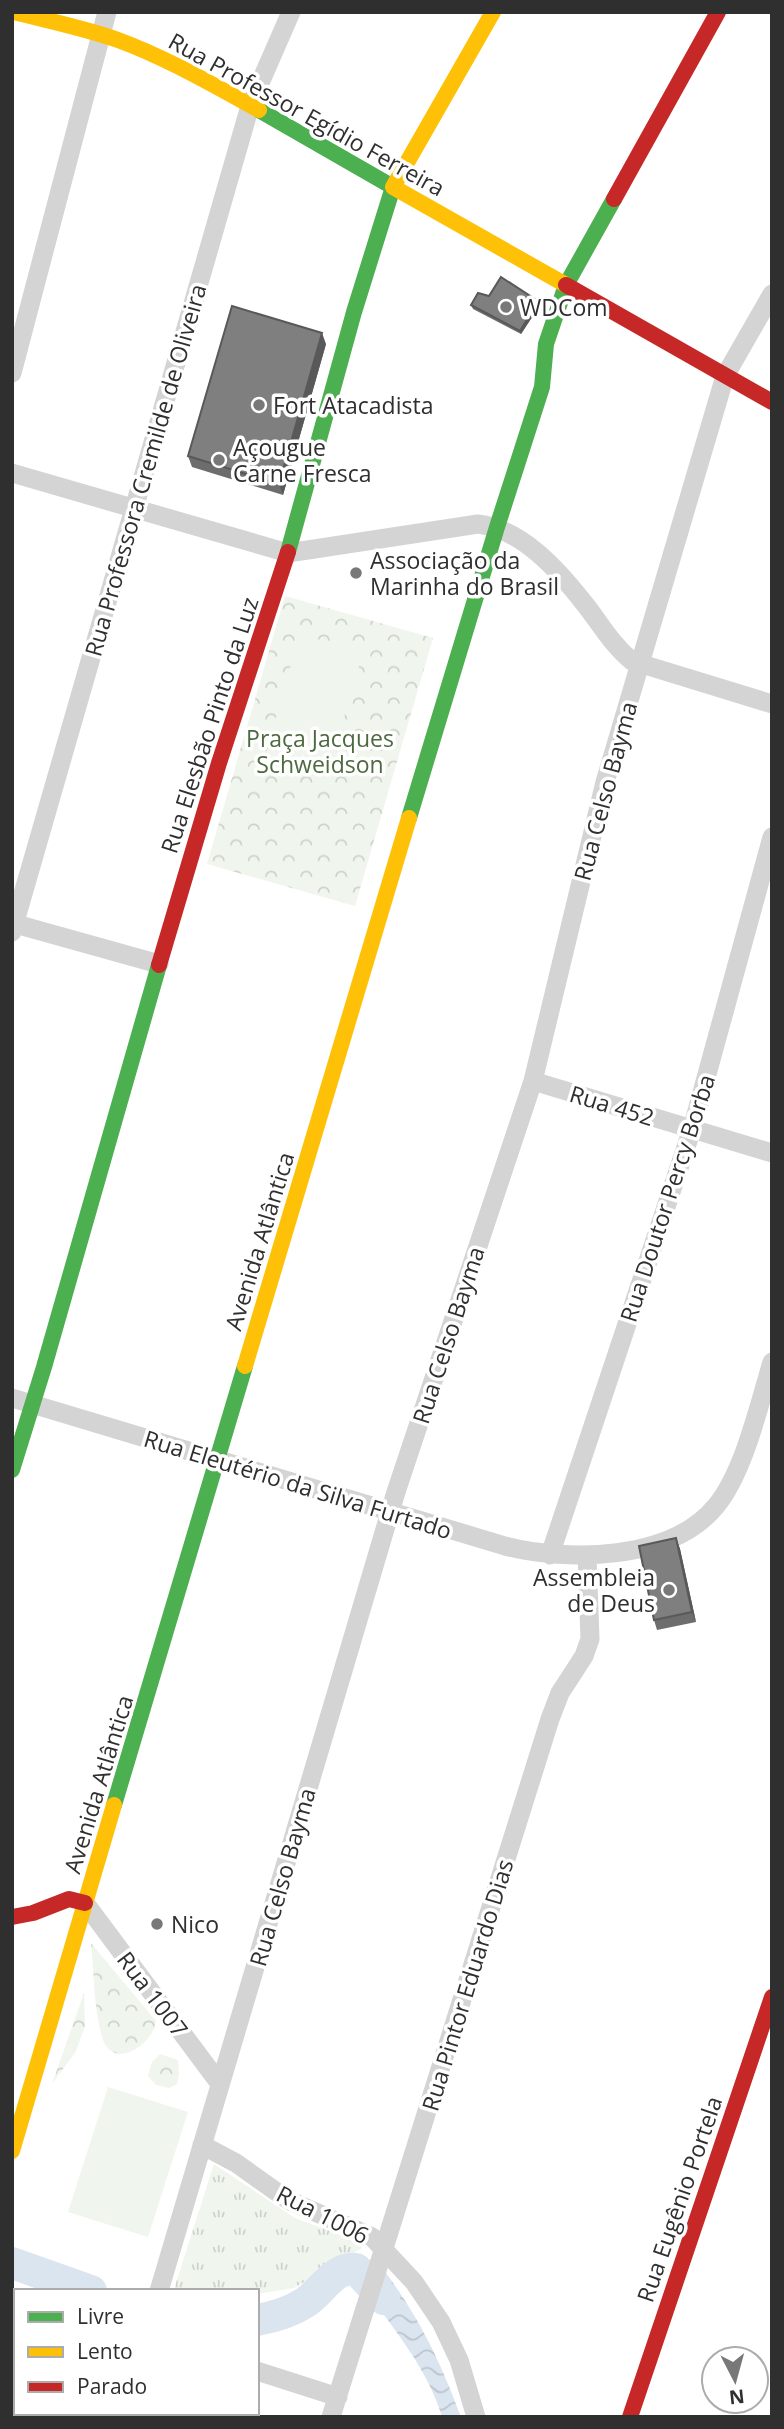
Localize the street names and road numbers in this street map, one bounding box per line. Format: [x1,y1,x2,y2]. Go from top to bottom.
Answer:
street label: Rua Professor Egídio Ferreira [163,25,451,203]
street label: Rua Professora Cremilde de Oliveira [76,280,214,660]
street label: Rua Elesbão Pinto da Luz [152,593,266,857]
street label: Rua Celso Bayma [566,698,644,884]
street label: Rua Doutor Percy Borba [612,1070,722,1326]
street label: Rua 452 [566,1077,658,1133]
street label: Avenida Atlântica [217,1148,301,1334]
street label: Rua Celso Bayma [404,1242,492,1428]
street label: Rua Eleutério da Silva Furtado [140,1422,456,1546]
street label: Avenida Atlântica [56,1691,140,1877]
street label: Rua Celso Bayma [241,1784,323,1970]
street label: Rua Pintor Eduardo Dias [413,1855,521,2115]
street label: Rua 1007 [110,1945,196,2043]
street label: Rua Eugênio Portela [629,2092,729,2306]
street label: Rua 1006 [271,2177,375,2251]

